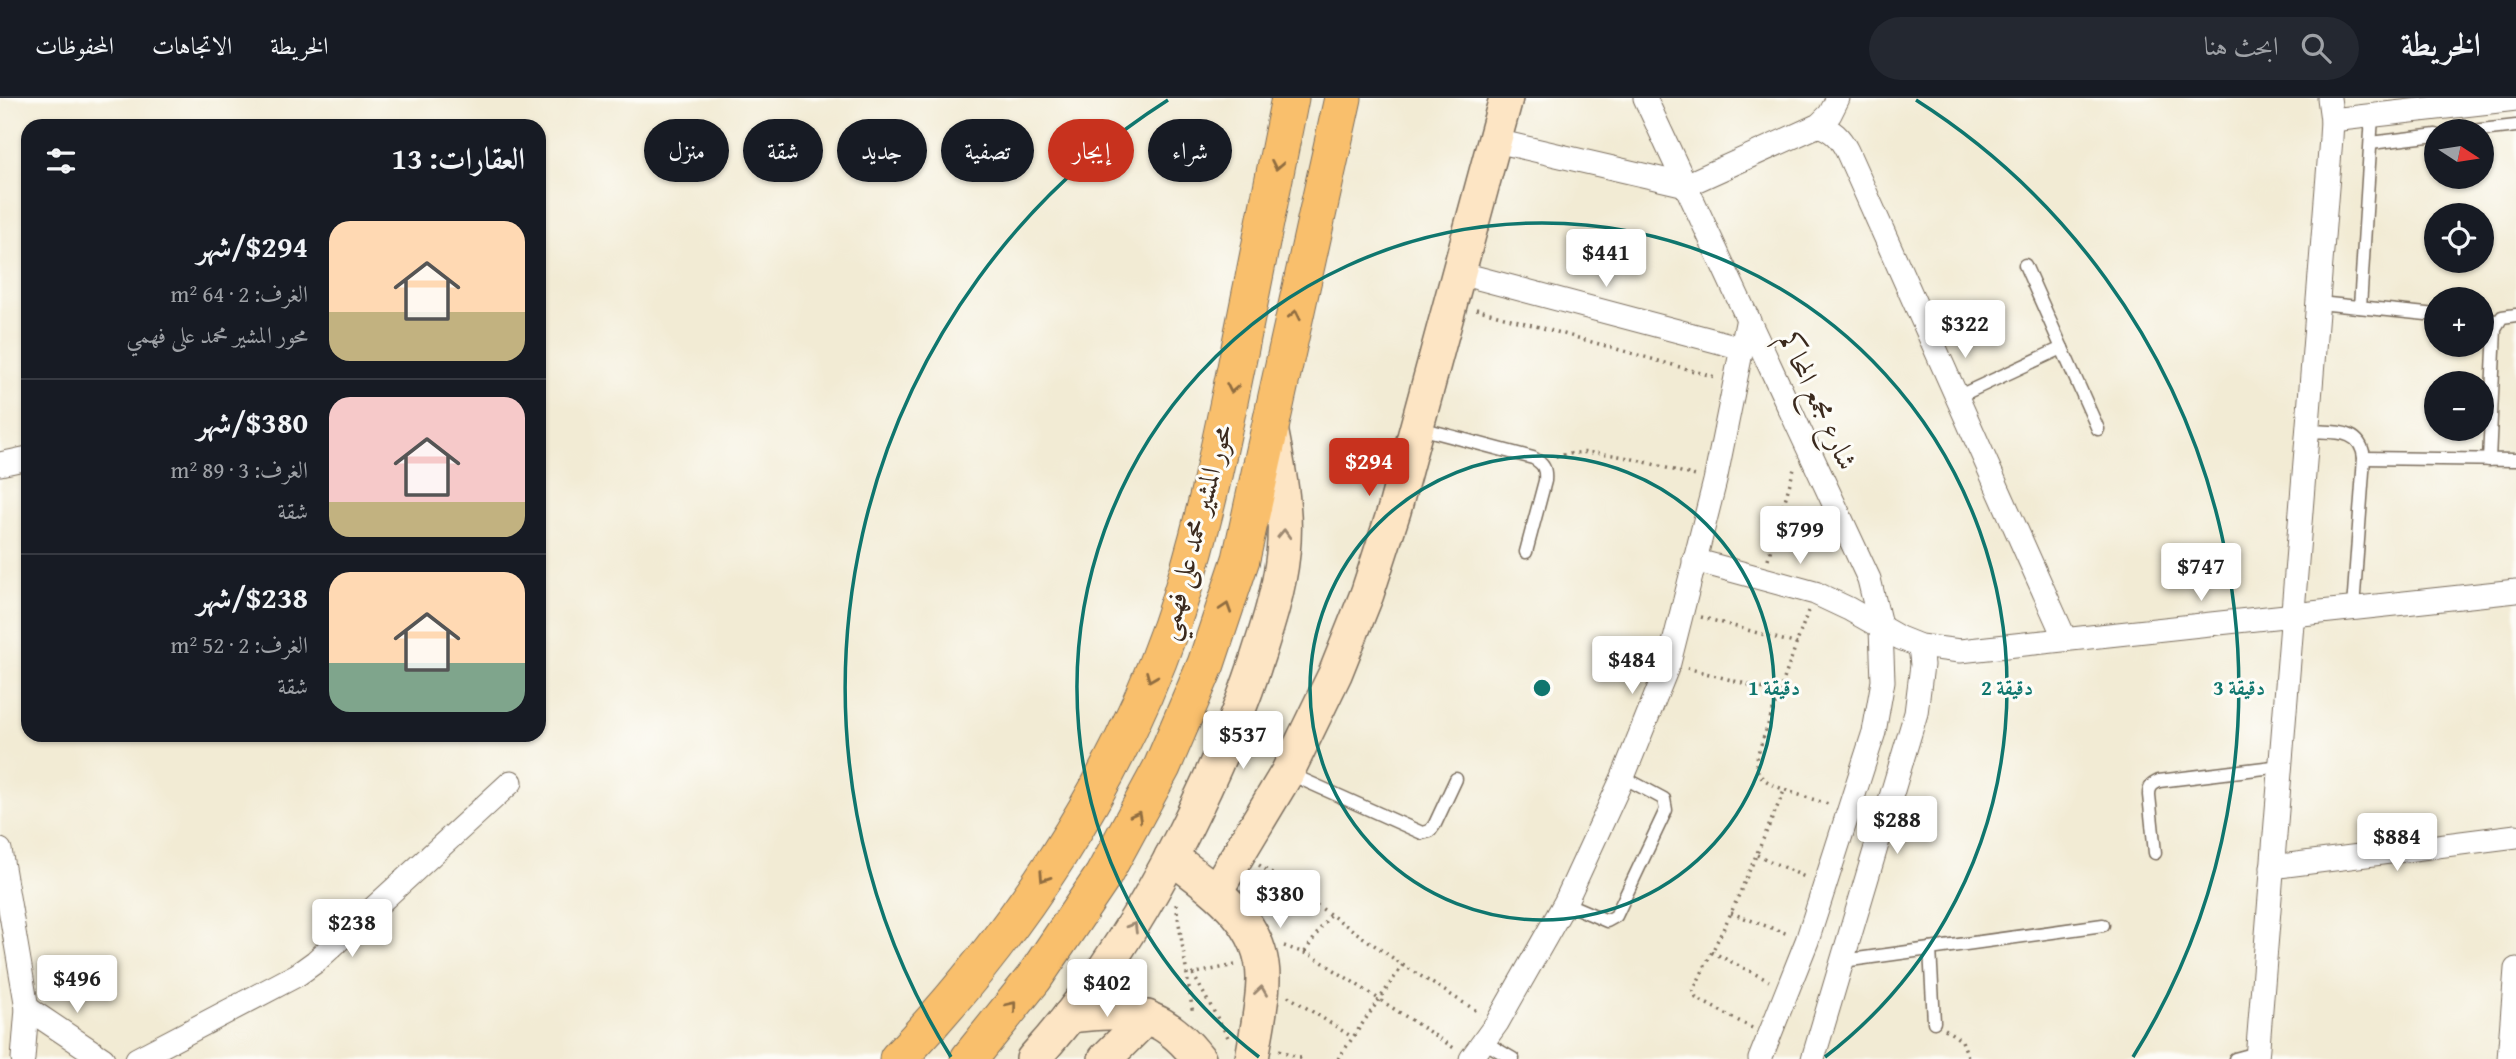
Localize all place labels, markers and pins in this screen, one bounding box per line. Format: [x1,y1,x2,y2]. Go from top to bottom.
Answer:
pin: $441 [1565,230,1647,289]
pin: $322 [1924,300,2006,360]
pin: $294 [1328,438,1410,498]
pin: $799 [1759,506,1841,566]
pin: $747 [2160,544,2242,603]
pin: $484 [1591,636,1673,696]
centre of rings [1530,676,1554,700]
pin: $537 [1202,712,1284,771]
pin: $288 [1856,796,1938,856]
pin: $884 [2356,814,2438,873]
pin: $380 [1239,870,1321,930]
pin: $238 [311,900,393,959]
pin: $496 [36,956,118,1015]
pin: $402 [1066,960,1148,1019]

